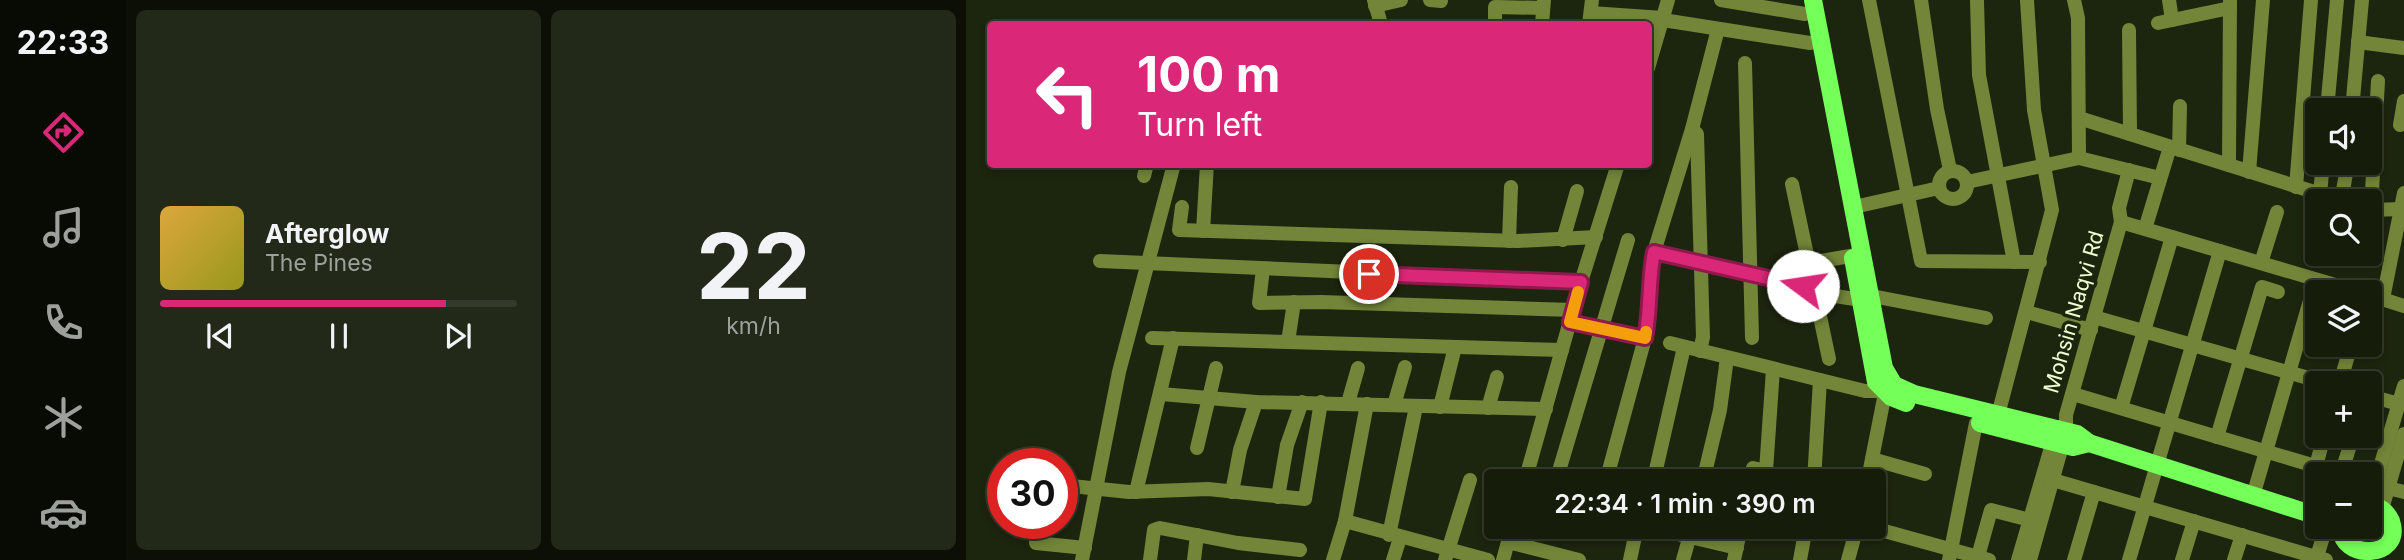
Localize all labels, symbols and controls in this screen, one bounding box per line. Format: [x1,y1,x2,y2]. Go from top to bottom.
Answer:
text: 22:33 [17,23,109,62]
text: 100 m [1137,45,1281,104]
icon: left [1022,49,1113,140]
map controls [2305,98,2382,539]
button: sound [2305,98,2382,175]
text: Turn left [1137,105,1262,144]
icon: directions [39,108,88,157]
button: search [2305,189,2382,266]
icon: music [39,203,88,252]
text: 22 [696,211,811,321]
text: Afterglow [265,218,389,249]
street label: Mohsin Naqvi Rd [2038,228,2109,396]
pin [1339,244,1399,304]
text: The Pines [265,249,373,277]
position arrow [1766,249,1840,323]
icon: arrive [1350,255,1388,293]
button: layers [2305,280,2382,357]
icon: phone [39,298,88,347]
text: km/h [726,312,781,340]
icon: previous [201,317,239,355]
icon: pause [320,317,358,355]
icon: next [439,317,477,355]
button: + [2305,371,2382,448]
icon: climate [39,393,88,442]
speed limit sign: 30 [987,448,1078,539]
button: − [2305,462,2382,539]
icon: car [39,488,88,537]
text: 22:34 · 1 min · 390 m [1554,488,1816,519]

